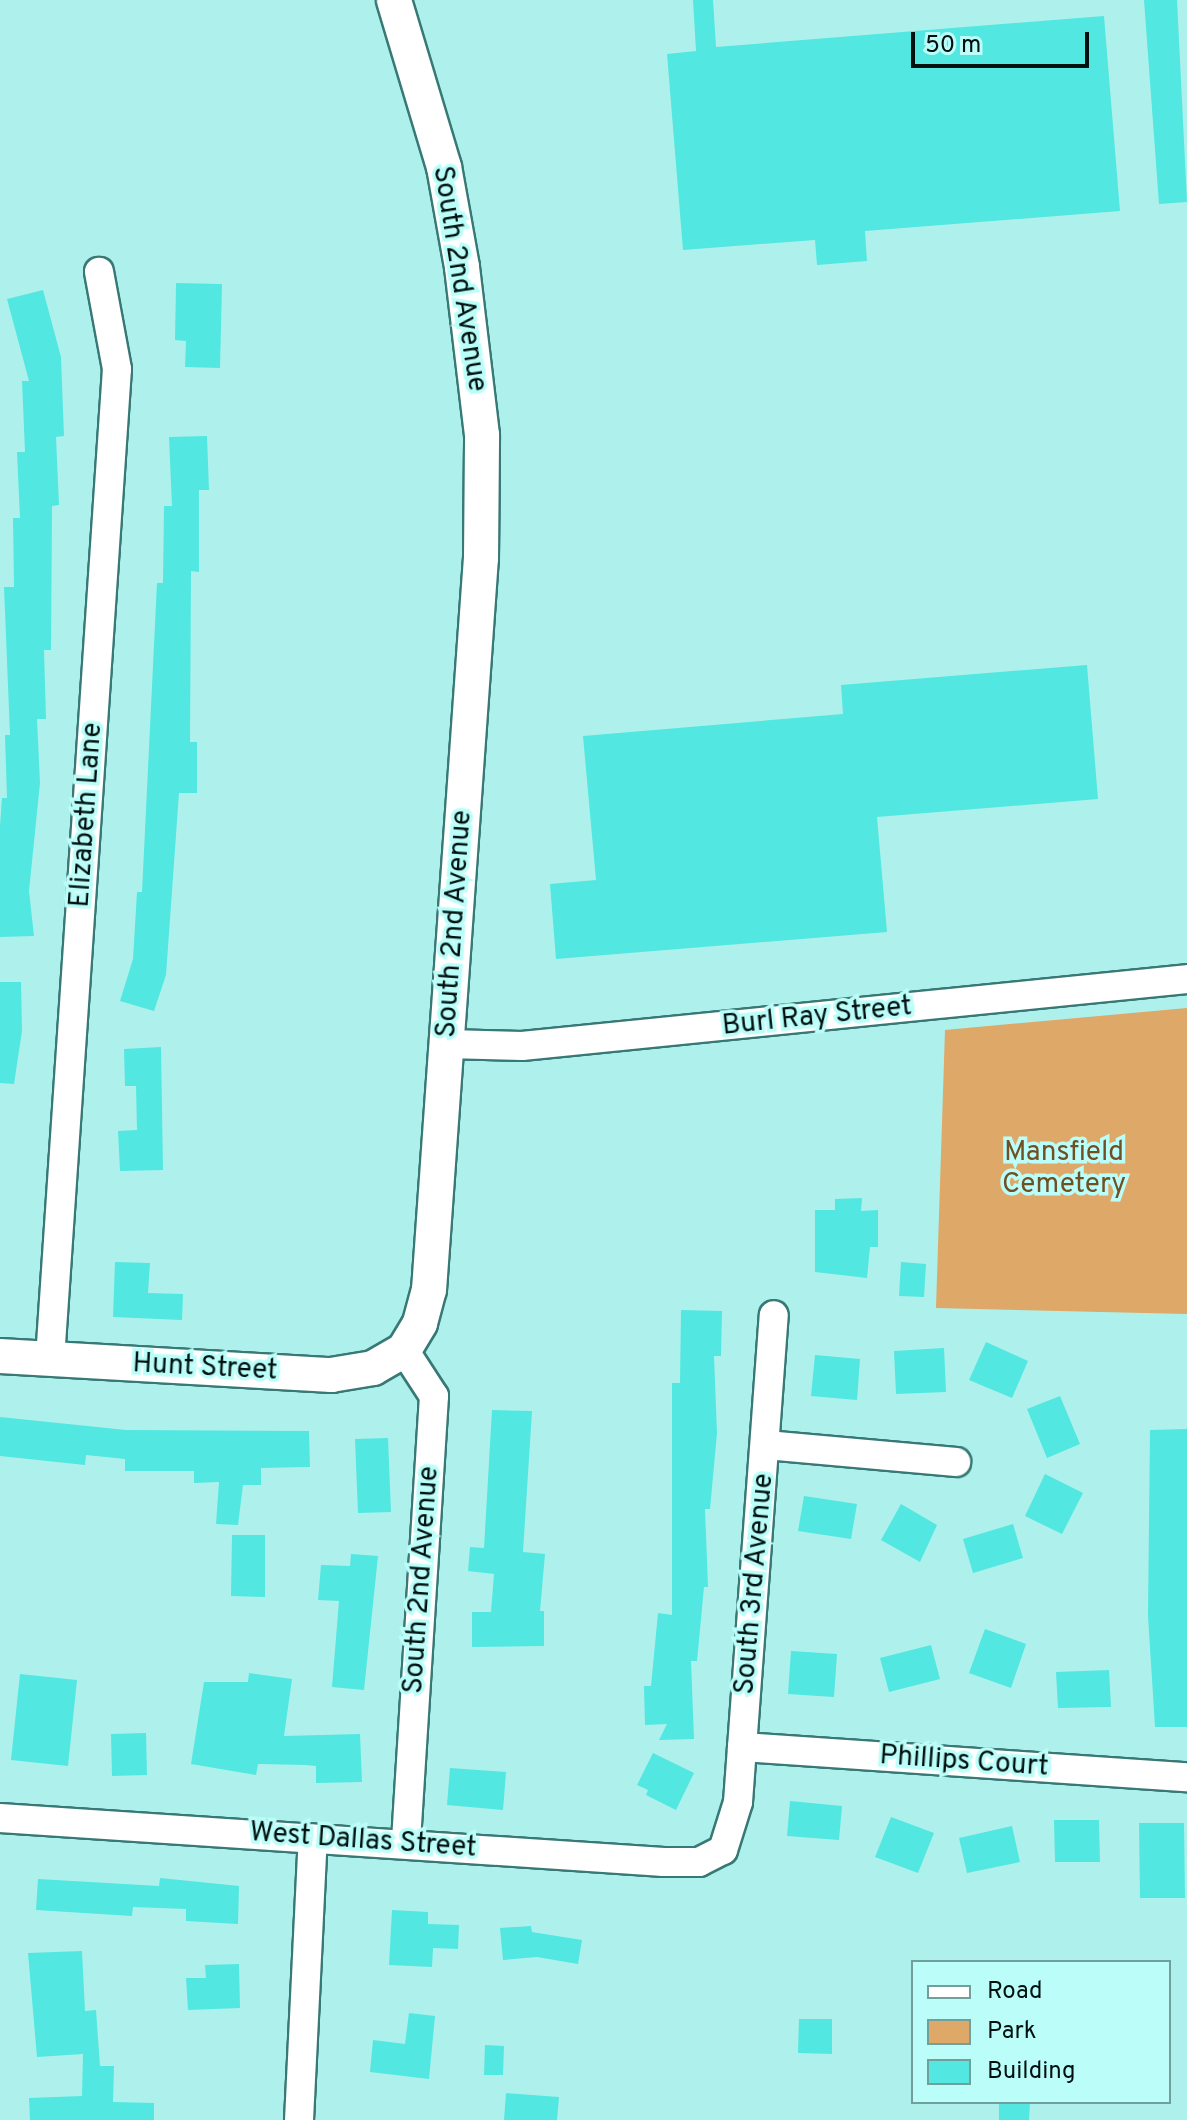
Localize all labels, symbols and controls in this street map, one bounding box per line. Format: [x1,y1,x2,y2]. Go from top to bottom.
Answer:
scale bar [915,16,1093,66]
text: 50 m [925,31,981,61]
street label: South 2nd Avenue [424,163,494,395]
street label: Elizabeth Lane [64,721,110,909]
street label: South 2nd Avenue [430,808,480,1040]
street label: Burl Ray Street [721,990,913,1044]
park label: Mansfield Cemetery [1002,1136,1126,1202]
street label: Hunt Street [132,1347,278,1389]
street label: South 2nd Avenue [397,1464,447,1696]
street label: South 3rd Avenue [729,1471,781,1697]
street label: Phillips Court [878,1739,1050,1785]
street label: West Dallas Street [248,1816,478,1866]
legend [911,1960,1171,2104]
text: Road [987,1977,1043,2007]
text: Park [987,2017,1037,2047]
text: Building [987,2057,1076,2087]

